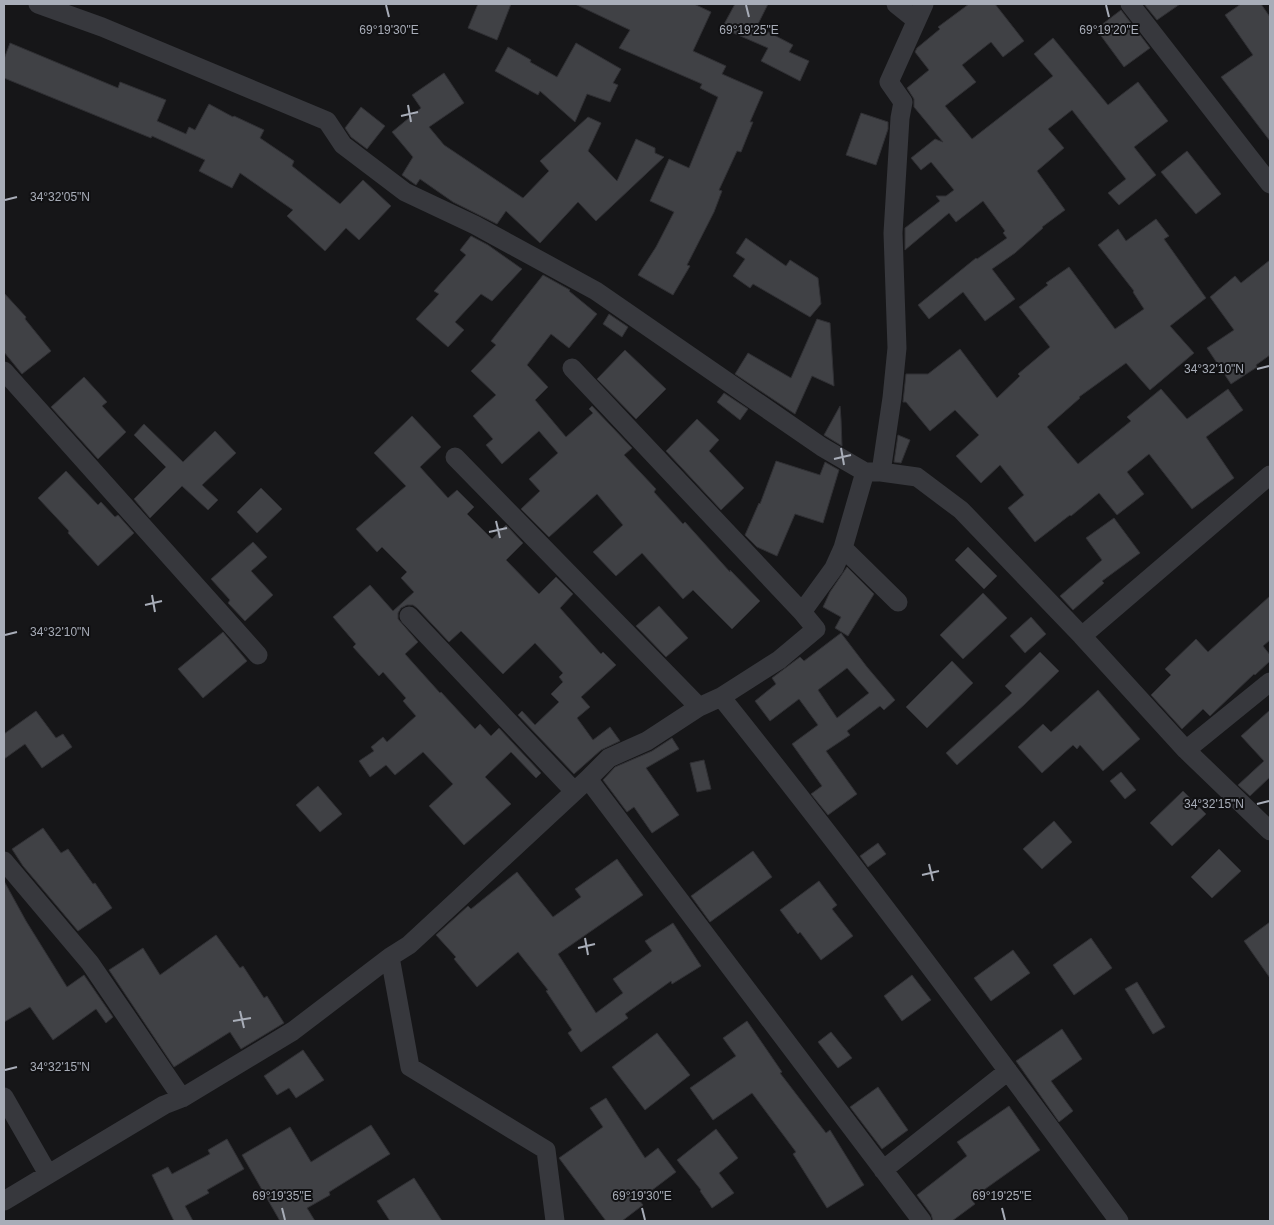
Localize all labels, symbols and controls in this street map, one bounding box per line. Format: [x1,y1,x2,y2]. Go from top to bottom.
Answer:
text: 69°19'30"E [359,23,419,37]
text: 69°19'25"E [719,23,779,37]
text: 69°19'20"E [1079,23,1139,37]
text: 34°32'05"N [30,190,90,204]
text: 34°32'10"N [1184,362,1244,376]
text: 34°32'10"N [30,625,90,639]
text: 34°32'15"N [1184,797,1244,811]
text: 34°32'15"N [30,1060,90,1074]
text: 69°19'35"E [252,1189,312,1203]
text: 69°19'30"E [612,1189,672,1203]
text: 69°19'25"E [972,1189,1032,1203]

